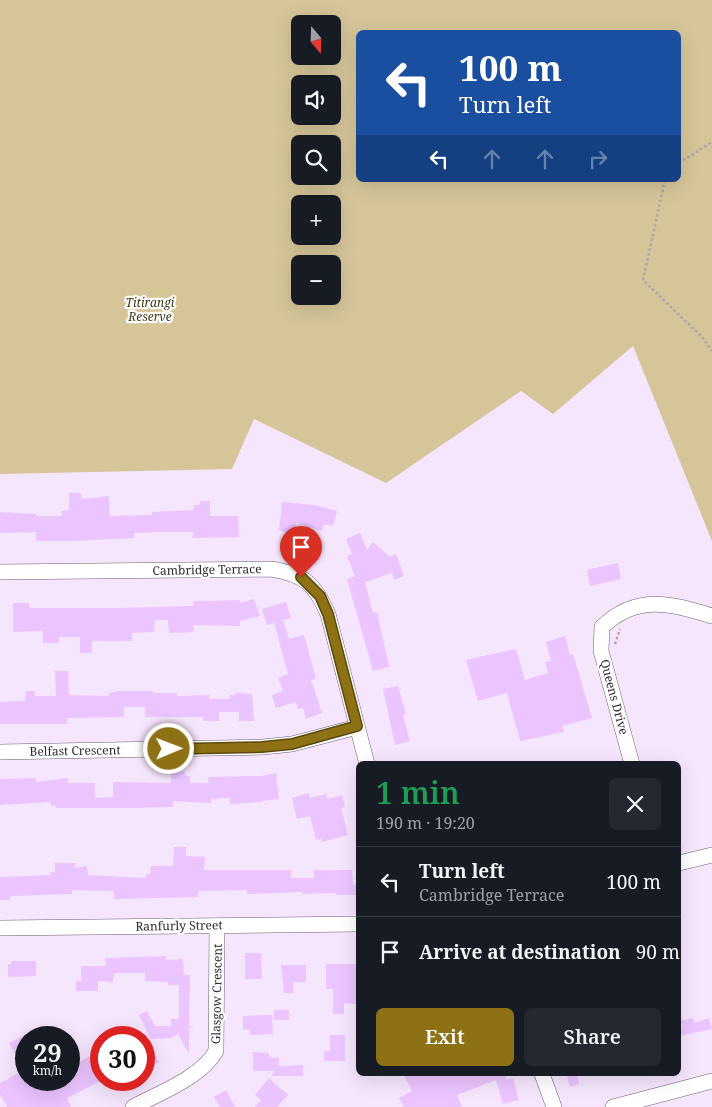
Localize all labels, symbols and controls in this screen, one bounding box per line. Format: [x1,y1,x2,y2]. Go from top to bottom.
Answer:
north arrow [291,15,341,65]
map controls [291,15,341,305]
text: 100 m [459,44,562,91]
icon: left [376,50,441,115]
button: sound [291,75,341,125]
text: Turn left [459,89,551,119]
button: search [291,135,341,185]
icon: left [425,145,453,173]
icon: ahead [478,145,506,173]
icon: ahead [531,145,559,173]
icon: right [584,145,612,173]
button: + [291,195,341,245]
button: − [291,255,341,305]
park label: Titirangi Reserve [126,294,175,325]
pin [280,526,322,577]
icon: arrive [287,533,315,561]
street label: Cambridge Terrace [152,560,262,579]
street label: Queens Drive [596,657,633,736]
position arrow [142,722,194,774]
street label: Belfast Crescent [29,741,121,760]
text: 1 min [376,772,460,813]
button: close [609,778,661,830]
text: 190 m · 19:20 [376,812,475,834]
text: Turn left [419,858,505,884]
icon: left [376,868,404,896]
text: 100 m [606,869,661,895]
text: Cambridge Terrace [419,884,564,906]
street label: Ranfurly Street [135,916,223,935]
icon: arrive [376,938,404,966]
text: Arrive at destination [419,939,621,965]
text: 90 m [636,939,680,965]
street label: Glasgow Crescent [207,944,226,1044]
button: Exit [376,1008,514,1066]
button: Share [524,1008,661,1066]
speed limit sign: 30 [90,1026,155,1091]
text: 29 [33,1035,62,1069]
text: km/h [33,1062,62,1079]

